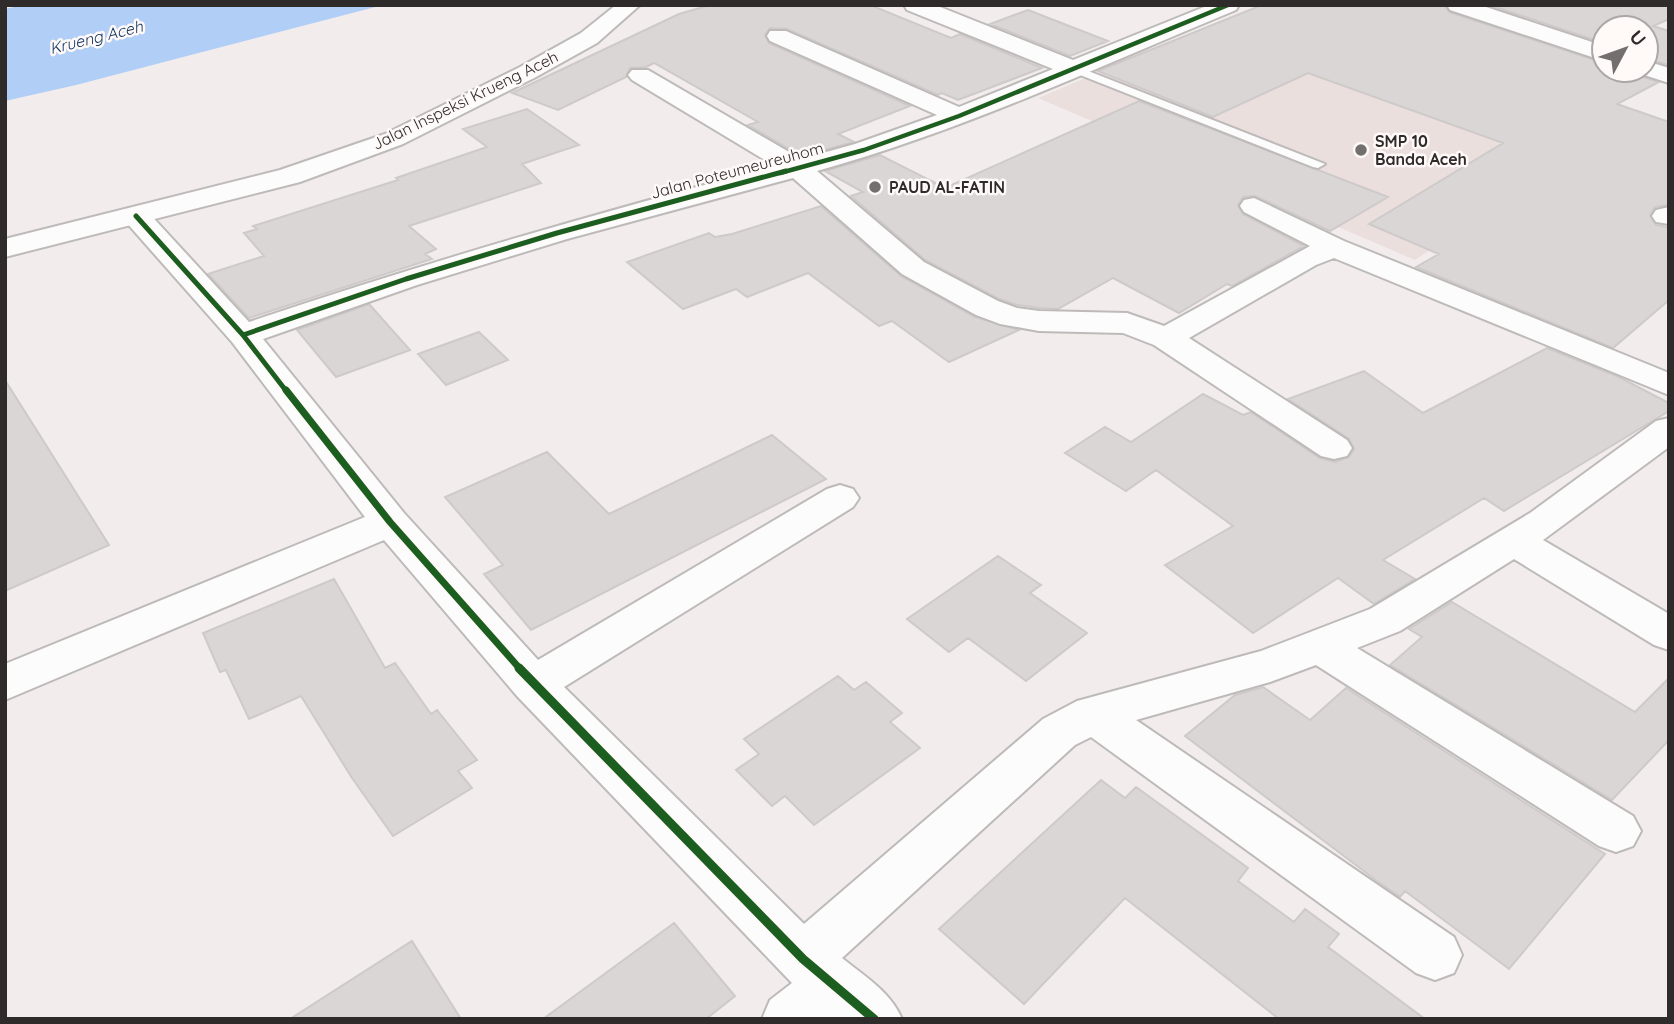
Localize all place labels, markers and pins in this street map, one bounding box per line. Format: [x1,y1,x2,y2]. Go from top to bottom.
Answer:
place label: SMP 10 Banda Aceh [1375,131,1467,169]
marker: SMP 10 Banda Aceh [1353,142,1369,158]
place label: PAUD AL-FATIN [889,177,1005,197]
marker: PAUD AL-FATIN [867,179,883,195]

